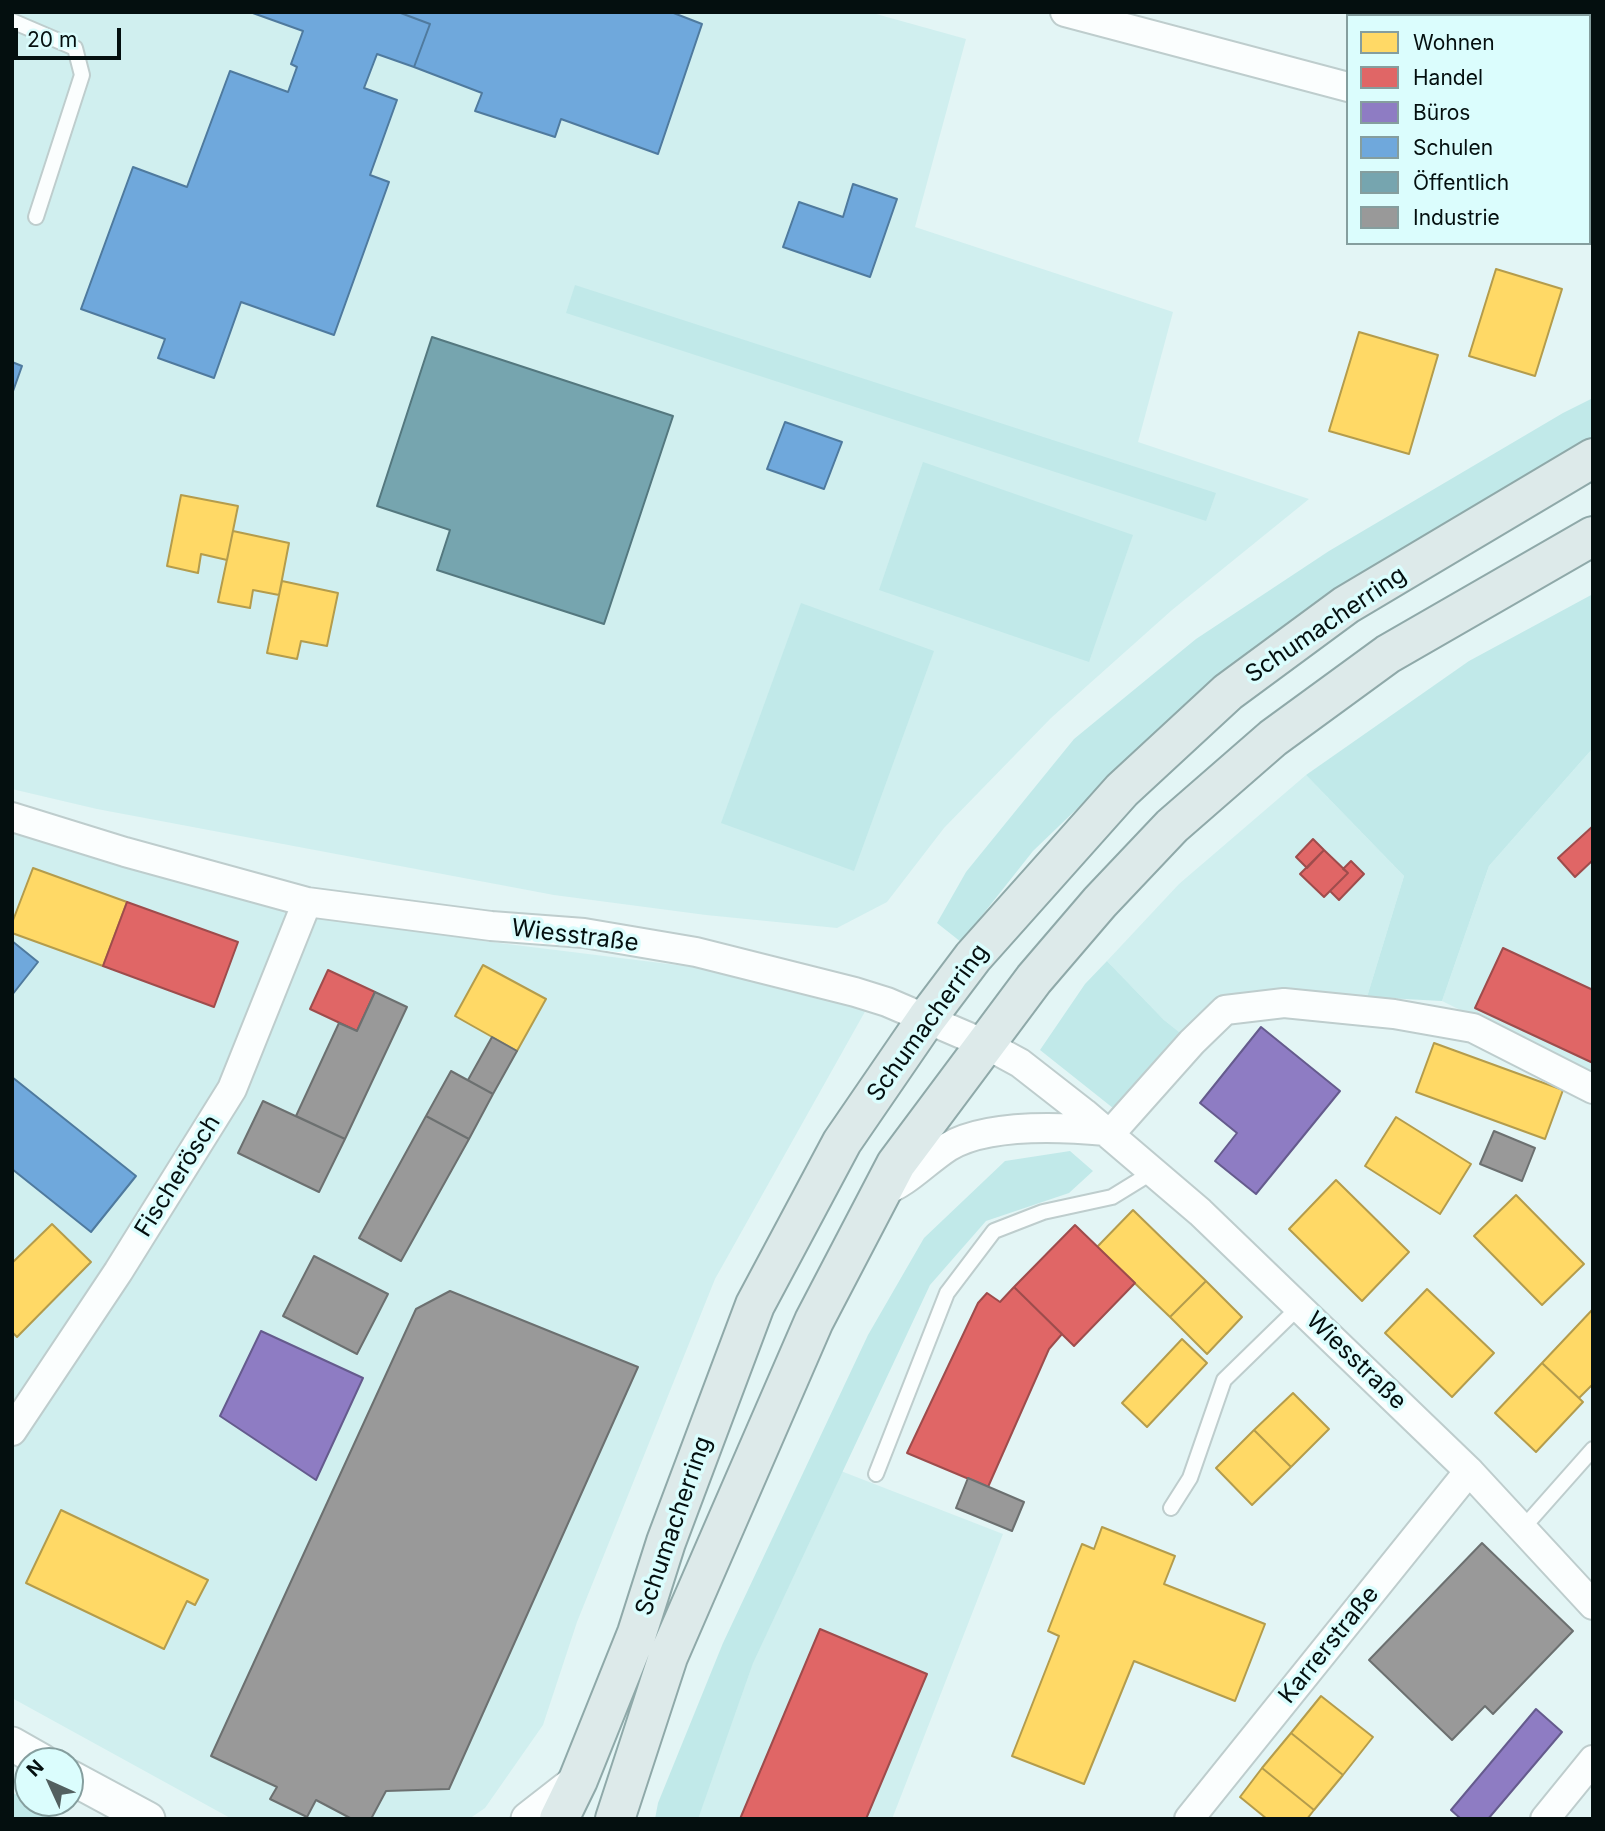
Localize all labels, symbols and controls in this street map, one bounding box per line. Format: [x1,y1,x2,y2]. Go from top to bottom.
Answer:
scale bar [18,14,124,58]
legend [1346,14,1591,245]
text: 20 m [27,27,77,52]
text: Wohnen [1413,30,1495,55]
text: Handel [1413,65,1483,90]
text: Büros [1413,100,1470,125]
text: Schulen [1413,135,1493,160]
text: Öffentlich [1413,170,1509,195]
text: Industrie [1413,205,1500,230]
street label: Schumacherring [1240,561,1412,689]
street label: Wiesstraße [510,914,640,958]
street label: Schumacherring [861,939,995,1107]
street label: Fischerösch [129,1110,227,1242]
street label: Wiesstraße [1300,1306,1412,1416]
street label: Schumacherring [630,1433,718,1619]
street label: Karrerstraße [1273,1581,1385,1709]
north arrow [14,1747,84,1817]
text: N [22,1755,48,1781]

